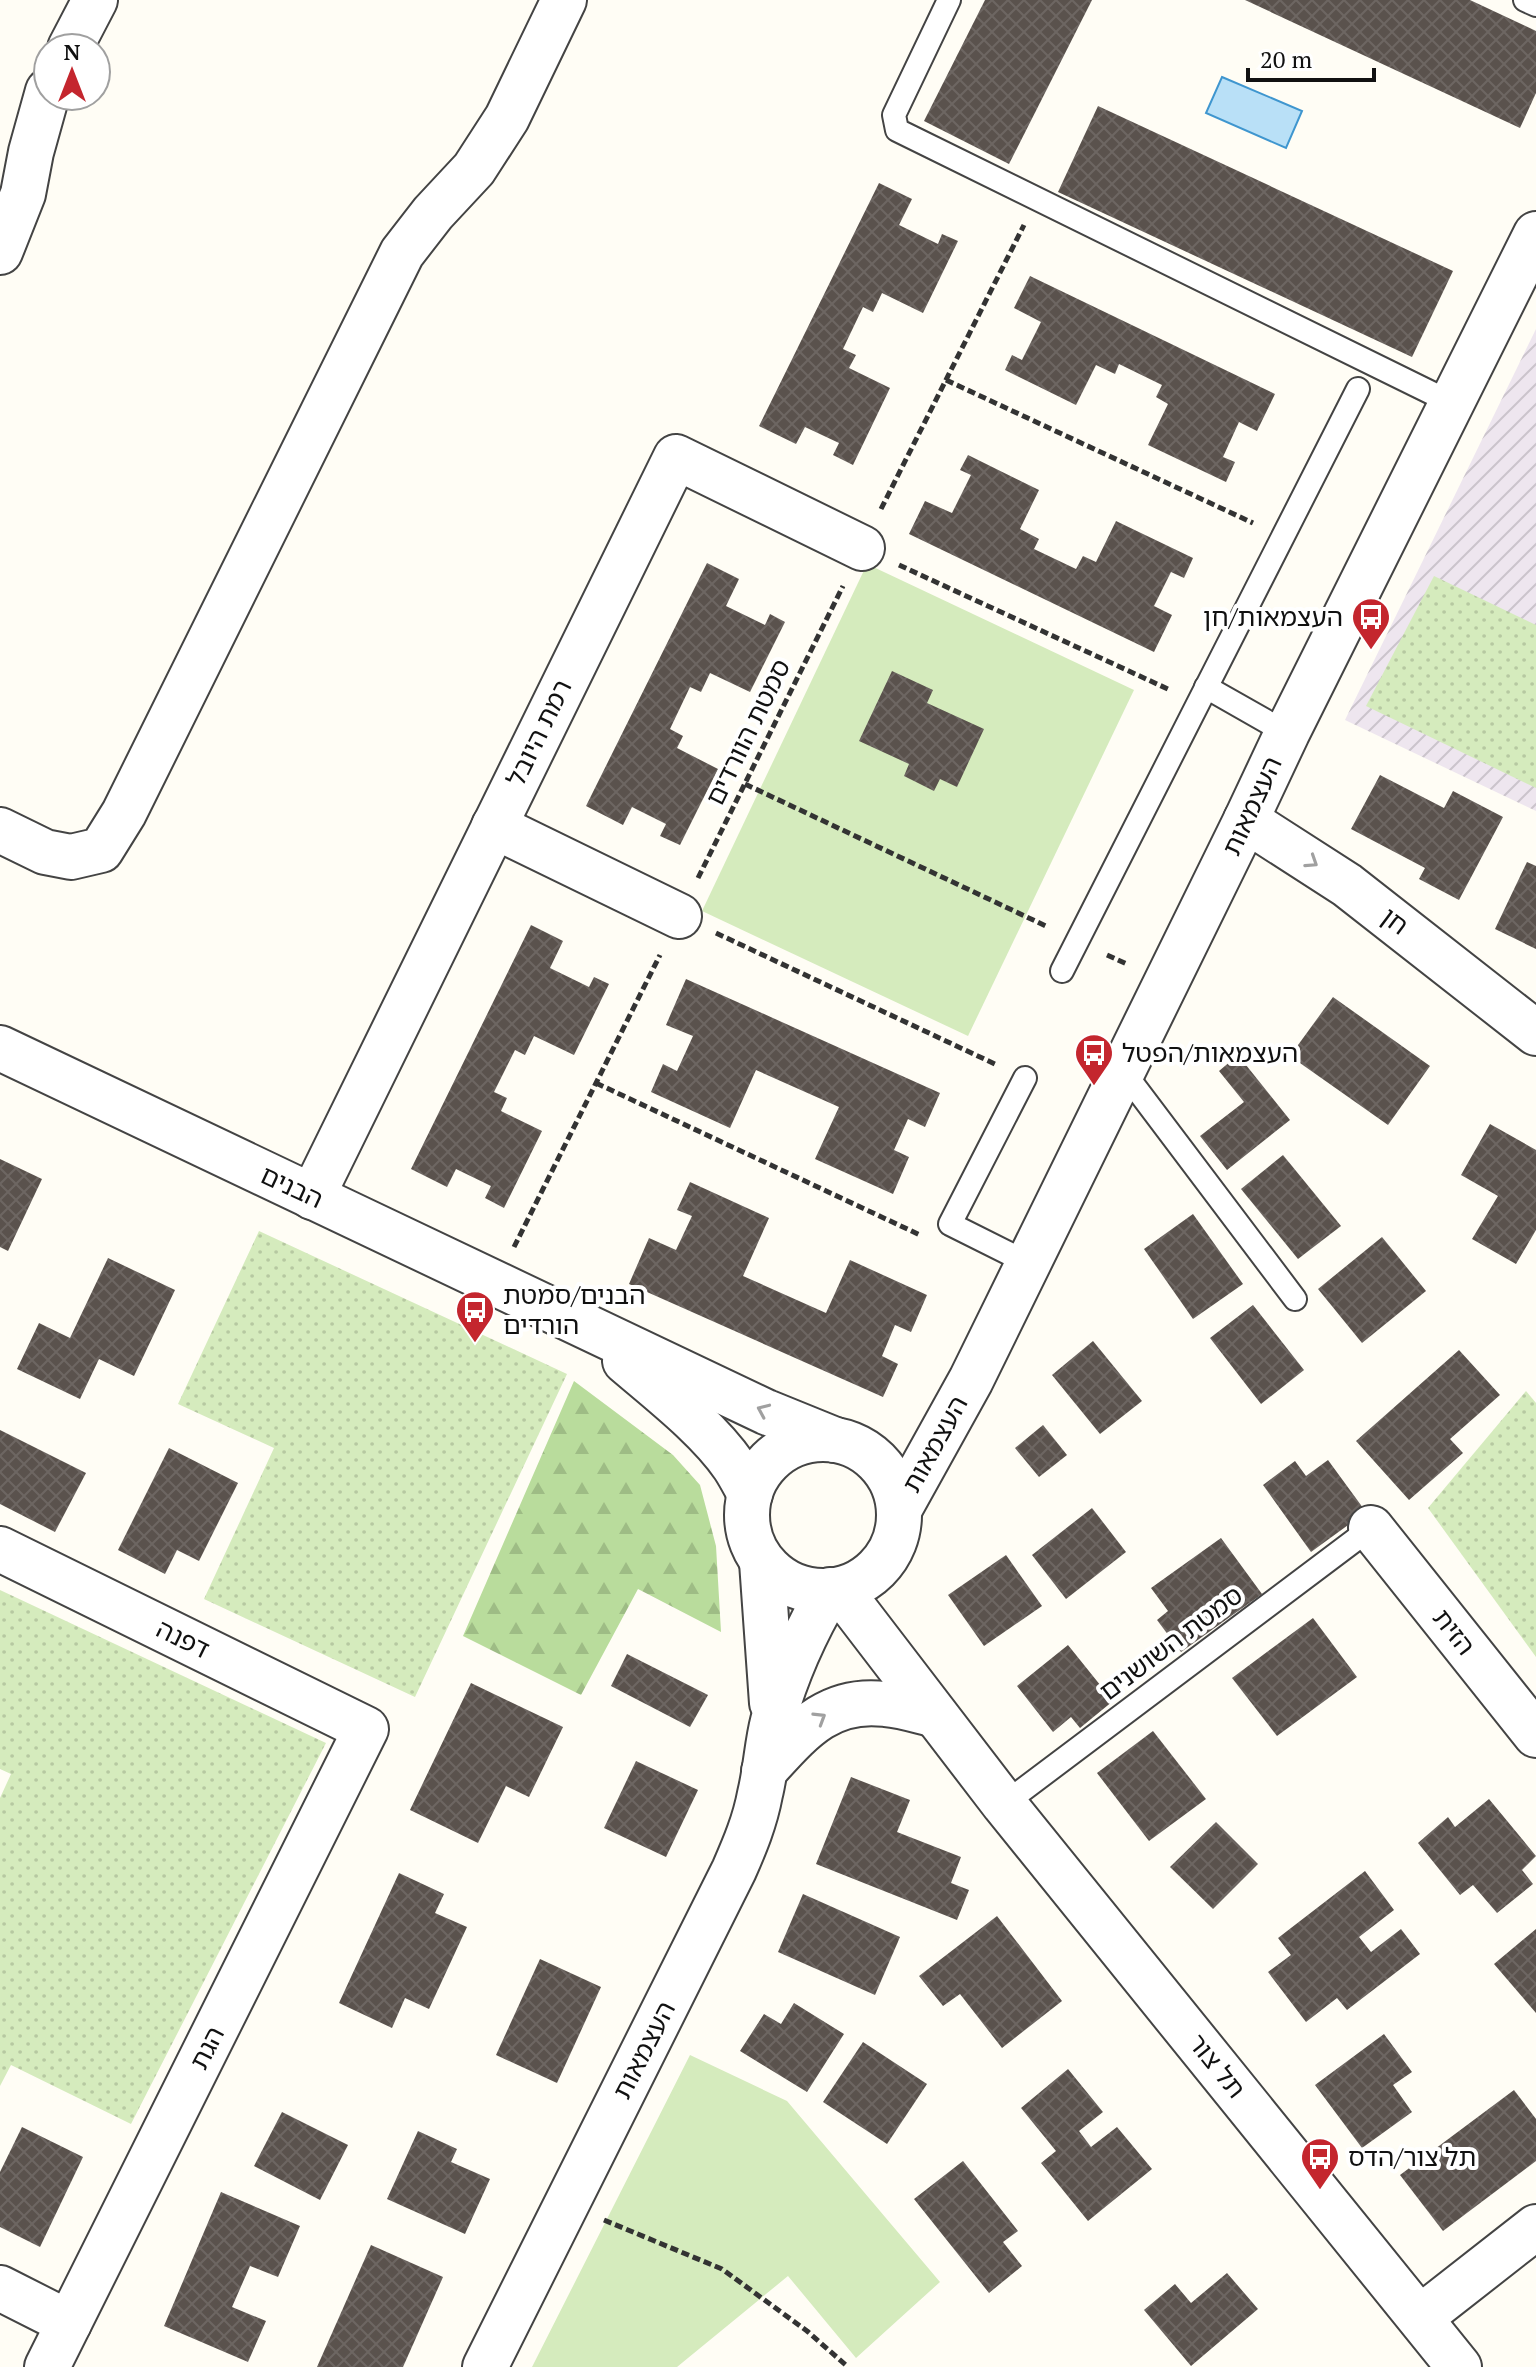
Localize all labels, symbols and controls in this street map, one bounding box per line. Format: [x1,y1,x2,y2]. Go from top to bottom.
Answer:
north arrow [32,32,112,112]
scale bar [1248,32,1374,82]
text: N [64,37,81,66]
text: 20 m [1260,43,1312,75]
bus stop icon: העצמאות/חן [1350,596,1392,651]
place label: העצמאות/חן [1203,599,1343,633]
street label: סמטת הוורדים [697,653,797,810]
street label: רמת היובל [498,674,579,792]
street label: העצמאות [1213,751,1289,861]
one-way arrow [1303,853,1318,868]
street label: חן [1375,899,1416,942]
bus stop icon: העצמאות/הפטל [1073,1032,1115,1087]
place label: העצמאות/הפטל [1122,1035,1298,1069]
street label: הבנים [256,1157,329,1215]
place label: הבנים/סמטת הורדים [503,1277,645,1341]
bus stop icon: הבנים/סמטת הורדים [454,1289,496,1344]
street label: העצמאות [894,1389,975,1498]
one-way arrow [757,1404,771,1420]
street label: סמטת השושנים [1092,1577,1249,1707]
street label: הזית [1426,1601,1484,1661]
street label: דפנה [151,1611,216,1665]
one-way arrow [812,1713,826,1728]
street label: העצמאות [604,1995,682,2104]
street label: הגת [181,2020,231,2075]
street label: תל צור [1182,2026,1254,2105]
bus stop icon: תל צור/הדס [1299,2136,1341,2191]
place label: תל צור/הדס [1348,2139,1476,2173]

